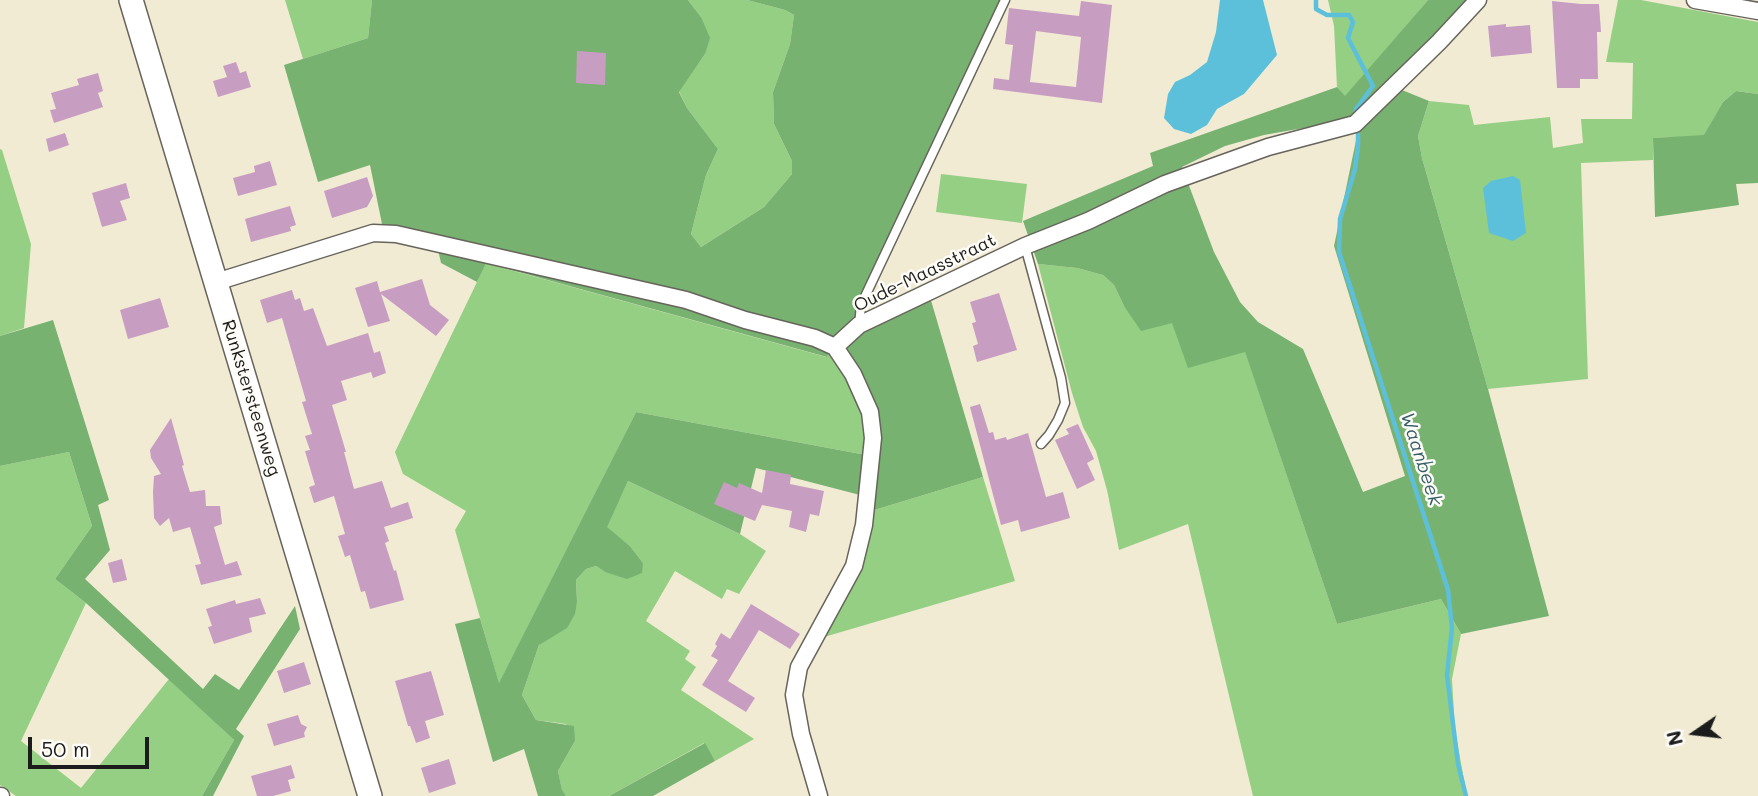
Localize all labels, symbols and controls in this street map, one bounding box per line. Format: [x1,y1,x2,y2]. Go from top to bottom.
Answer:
street label: Oude-Maasstraat [850,229,1000,317]
street label: Runkstersteenweg [217,317,285,479]
water label: Waanbeek [1395,410,1447,508]
north arrow [1660,698,1730,768]
scale bar [32,722,152,766]
text: N [1660,728,1688,748]
text: 50 m [41,735,90,762]

